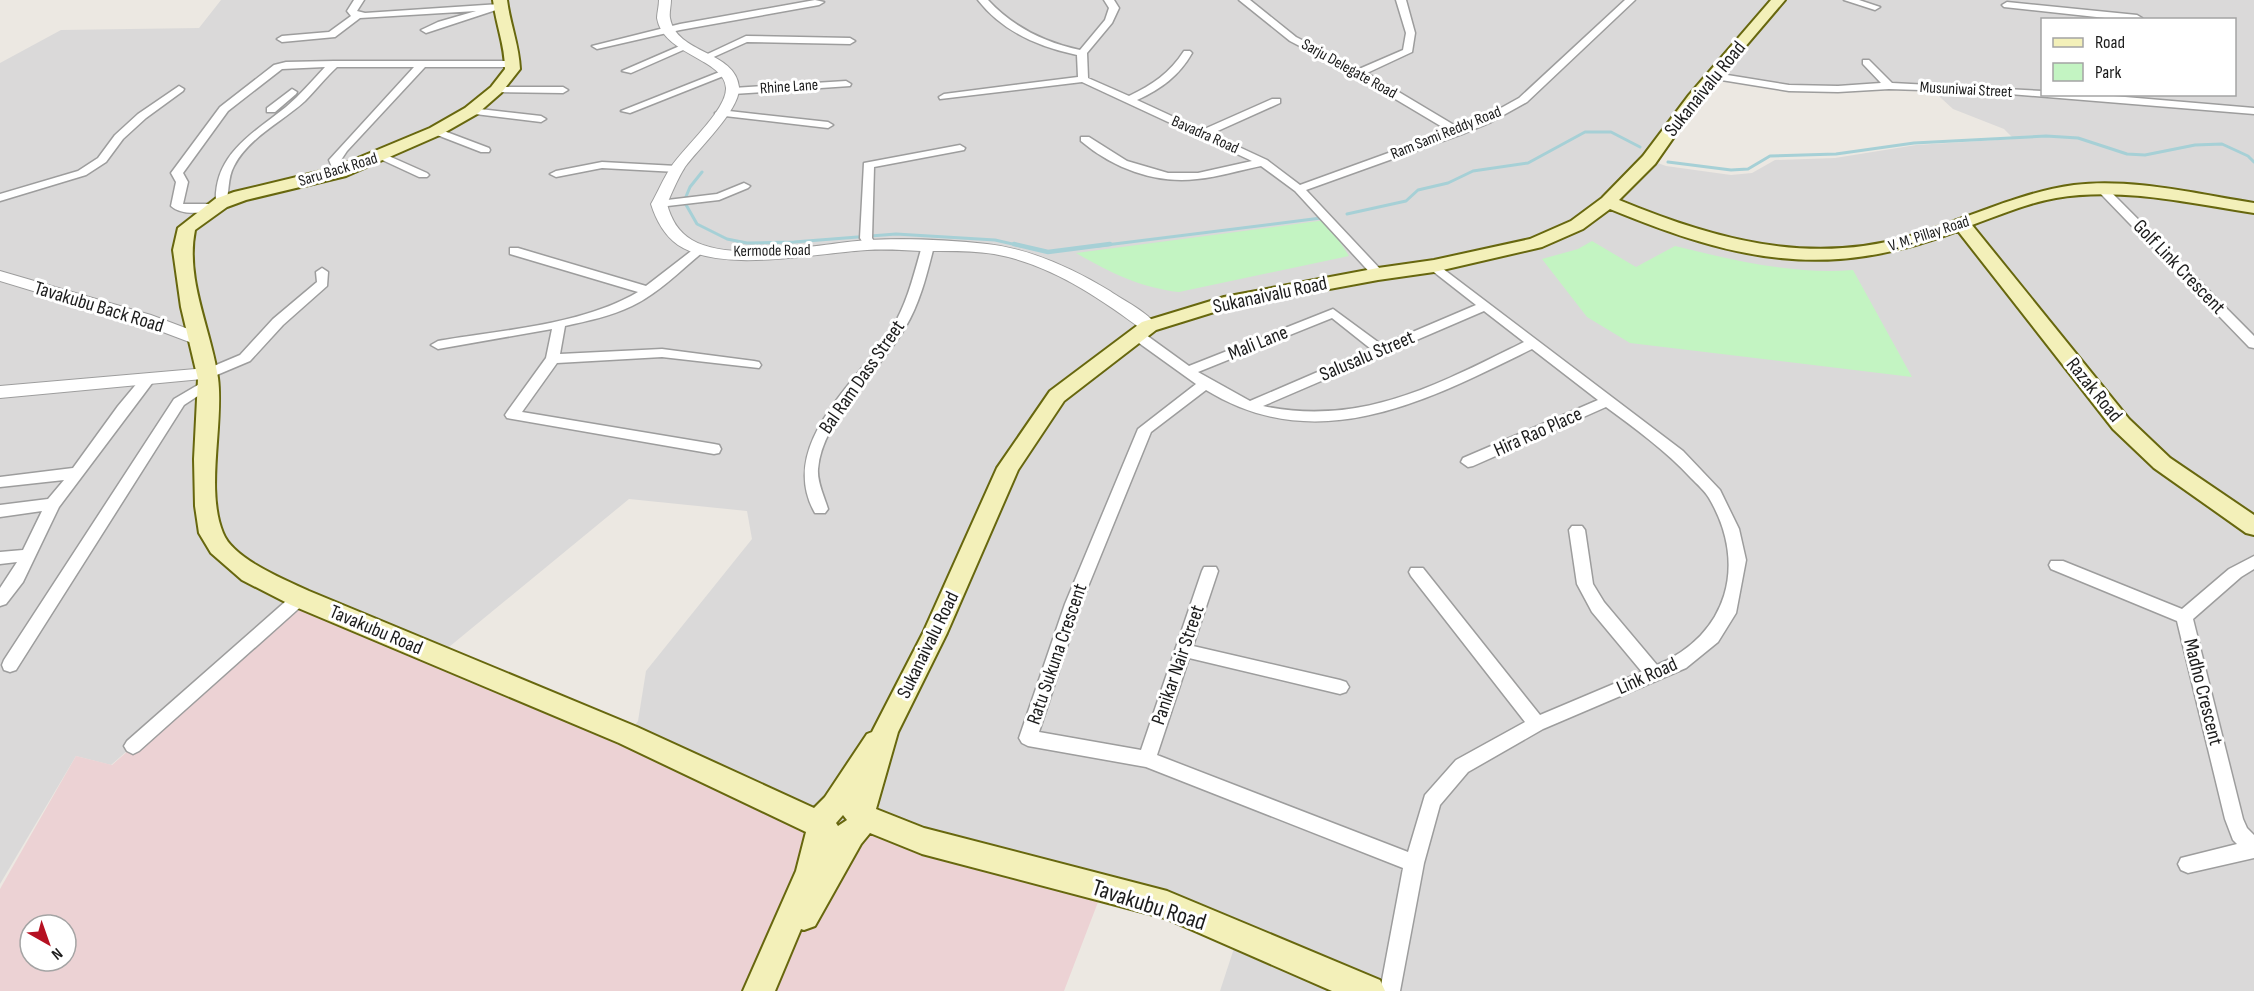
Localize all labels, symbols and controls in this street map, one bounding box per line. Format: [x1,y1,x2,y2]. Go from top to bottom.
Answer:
legend [2041,18,2236,96]
text: Road [2095,32,2125,53]
street label: Sarju Delegate Road [1298,35,1400,103]
street label: Sukanaivalu Road [1659,36,1751,142]
text: Park [2095,62,2121,83]
street label: Rhine Lane [759,75,819,99]
street label: Musuniwai Street [1919,78,2013,102]
street label: Ram Sami Reddy Road [1388,102,1504,164]
street label: Bavadra Road [1168,112,1242,158]
street label: Saru Back Road [296,149,380,191]
street label: V. M. Pillay Road [1886,212,1972,256]
street label: Golf Link Crescent [2128,215,2230,319]
street label: Kermode Road [733,241,811,261]
street label: Sukanaivalu Road [1211,271,1329,319]
street label: Tavakubu Back Road [31,276,167,338]
street label: Bal Ram Dass Street [814,316,910,438]
street label: Mali Lane [1225,320,1291,366]
street label: Salusalu Street [1316,325,1418,387]
street label: Razak Road [2061,353,2127,427]
street label: Hira Rao Place [1490,402,1586,462]
street label: Ratu Sukuna Crescent [1022,580,1092,728]
street label: Sukanaivalu Road [892,588,964,702]
street label: Tavakubu Road [326,600,426,660]
street label: Panikar Nair Street [1146,602,1210,728]
street label: Madho Crescent [2178,636,2228,748]
street label: Link Road [1613,652,1681,700]
street label: Tavakubu Road [1088,873,1210,937]
north arrow [18,913,78,973]
text: N [47,943,66,963]

